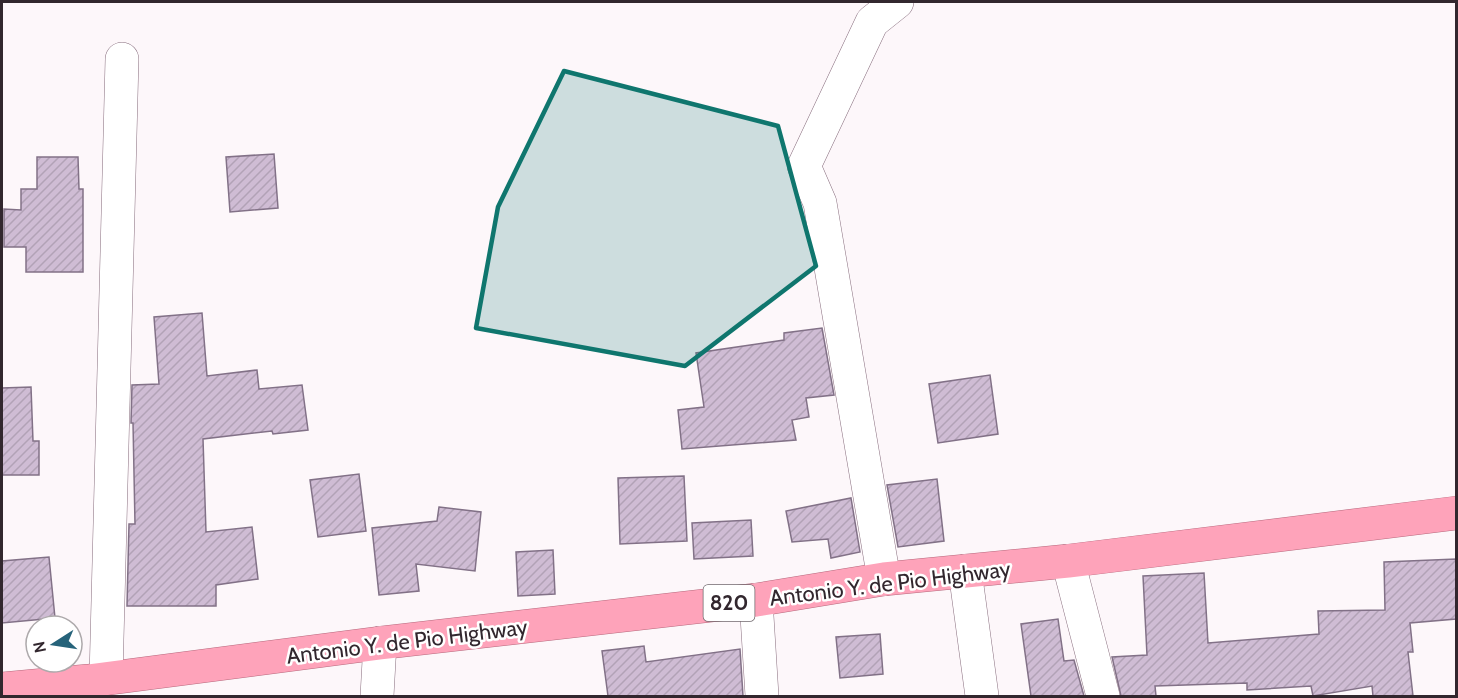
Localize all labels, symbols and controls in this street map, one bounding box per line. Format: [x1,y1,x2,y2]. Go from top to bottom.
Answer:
street label: Antonio Y. de Pio Highway [768,555,1012,612]
road number: 820 [704,585,754,621]
street label: Antonio Y. de Pio Highway [285,613,529,670]
north arrow [24,614,84,674]
text: N [29,640,50,655]

